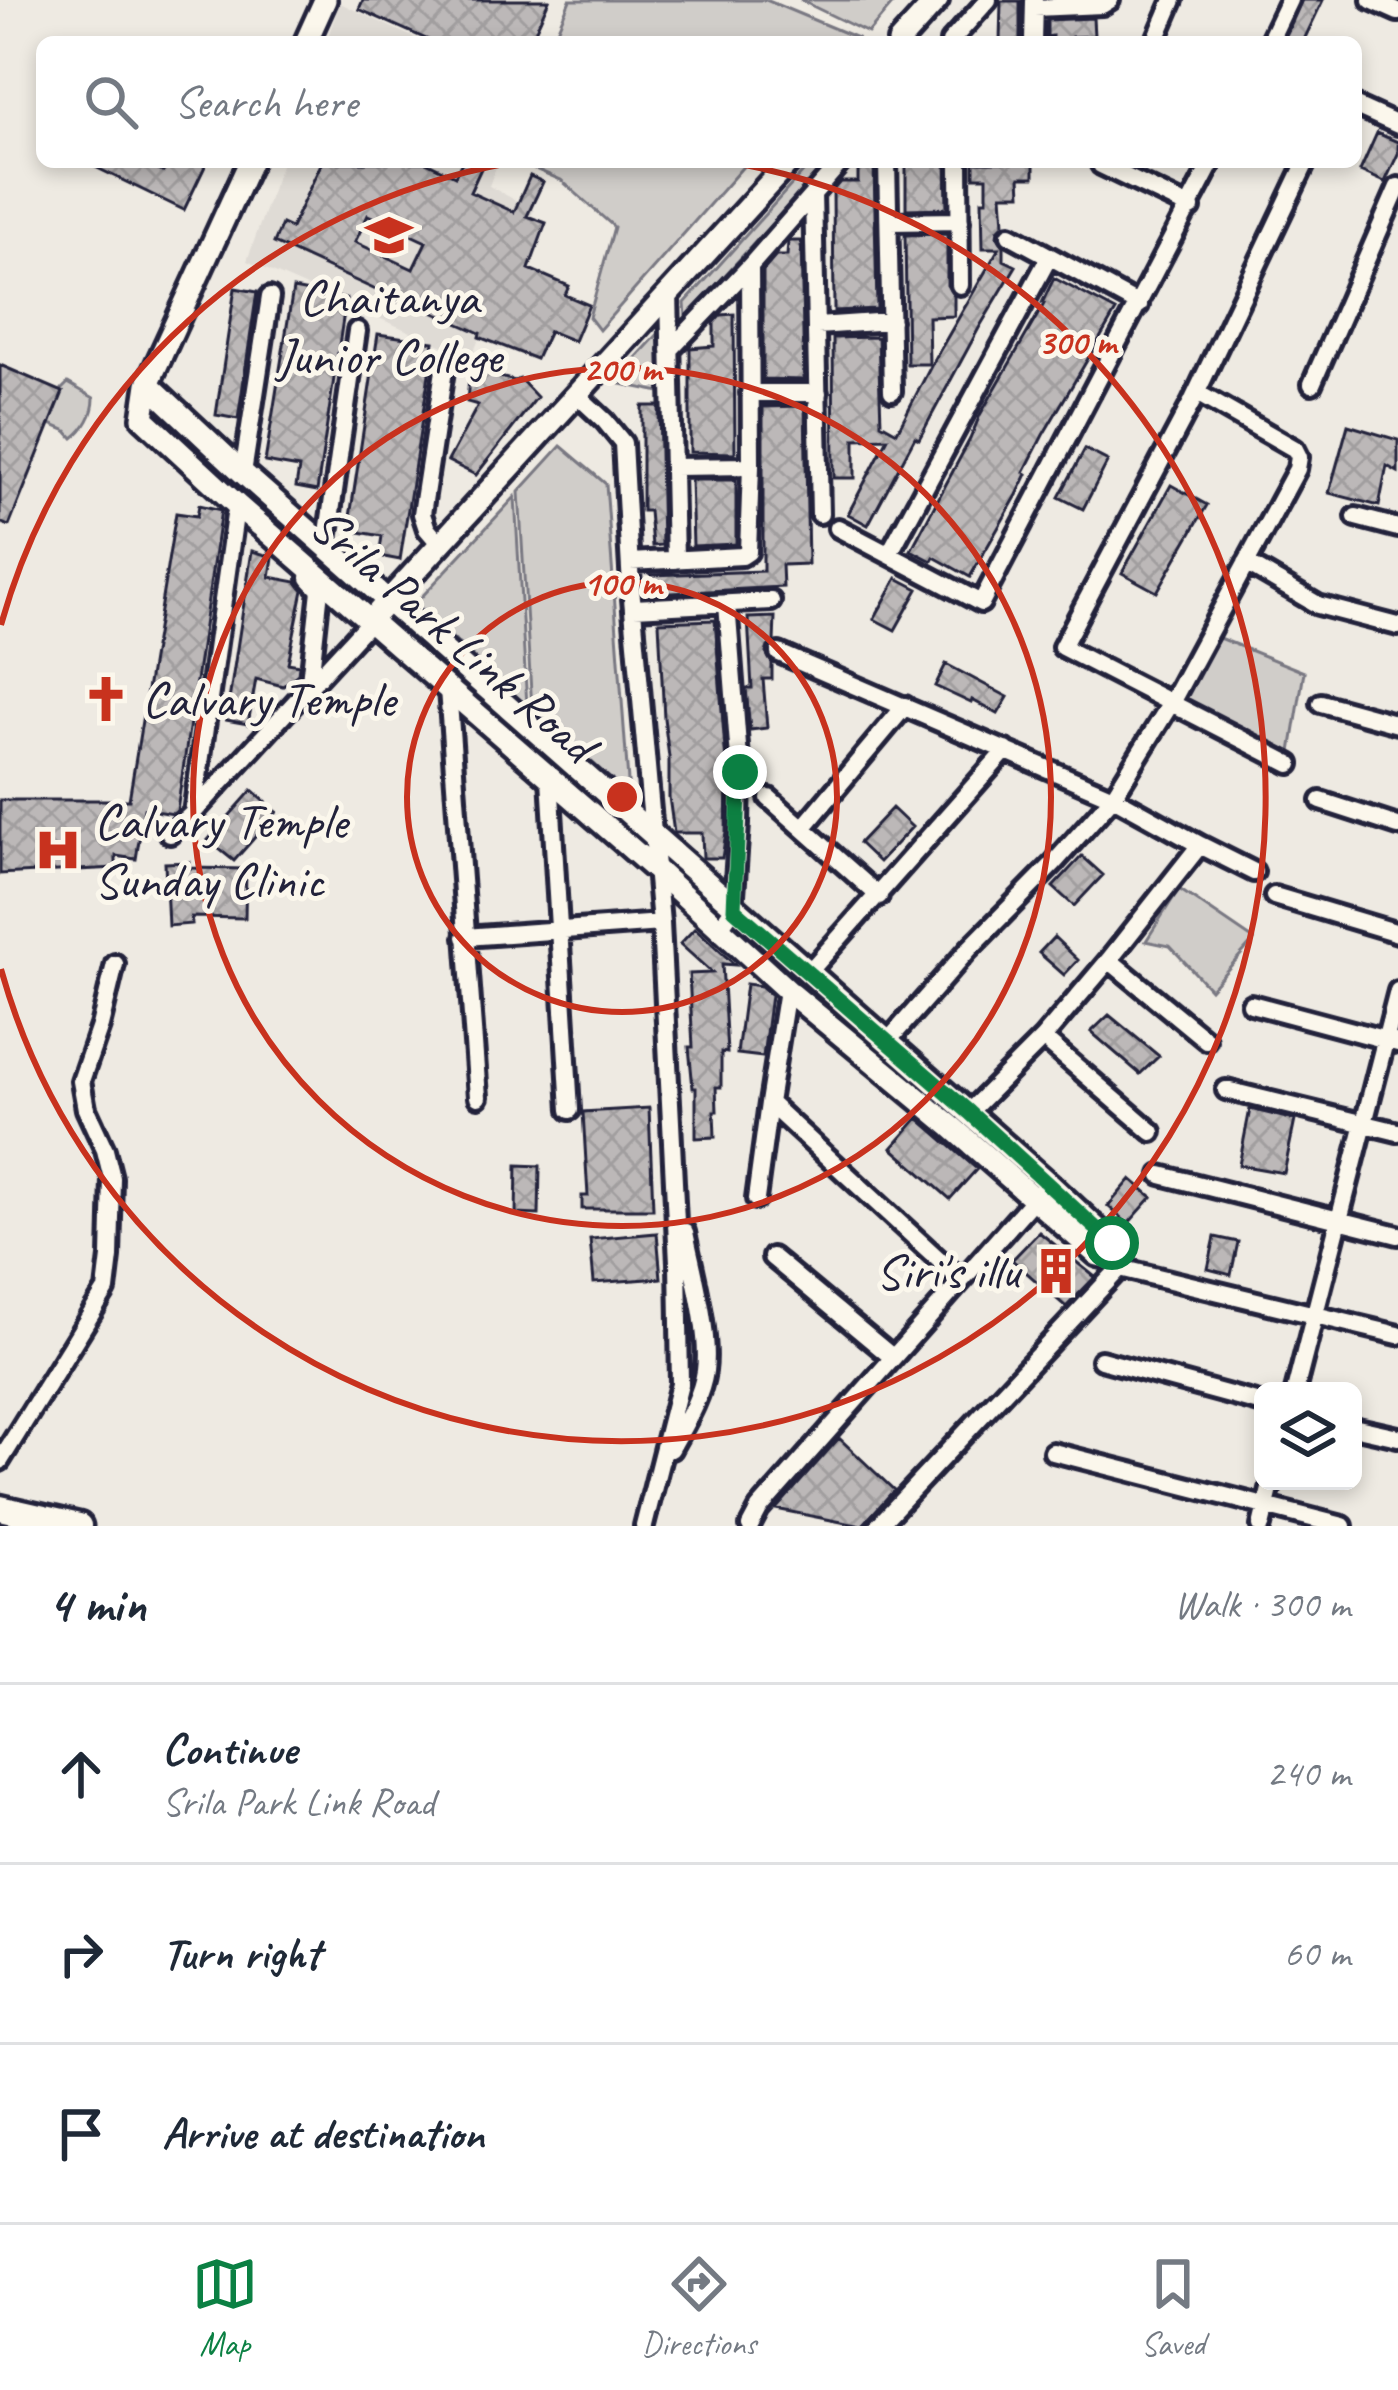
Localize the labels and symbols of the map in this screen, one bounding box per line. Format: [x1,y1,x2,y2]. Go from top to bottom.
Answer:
school or university icon: Chaitanya Junior College [364,210,414,260]
place label: Chaitanya Junior College [273,265,505,388]
text: 300 m [1038,319,1119,365]
text: 200 m [583,346,664,392]
street label: Srila Park Link Road [297,493,614,780]
text: 100 m [583,560,664,606]
place label: Calvary Temple [142,667,398,731]
church icon: Calvary Temple [81,674,131,724]
route end [713,745,767,799]
centre of rings [601,776,643,818]
place label: Calvary Temple Sunday Clinic [94,789,350,912]
hospital icon: Calvary Temple Sunday Clinic [33,825,83,875]
route start [1085,1216,1139,1270]
place label: Siri's illu [875,1239,1023,1303]
building icon: Siri's illu [1031,1246,1081,1296]

